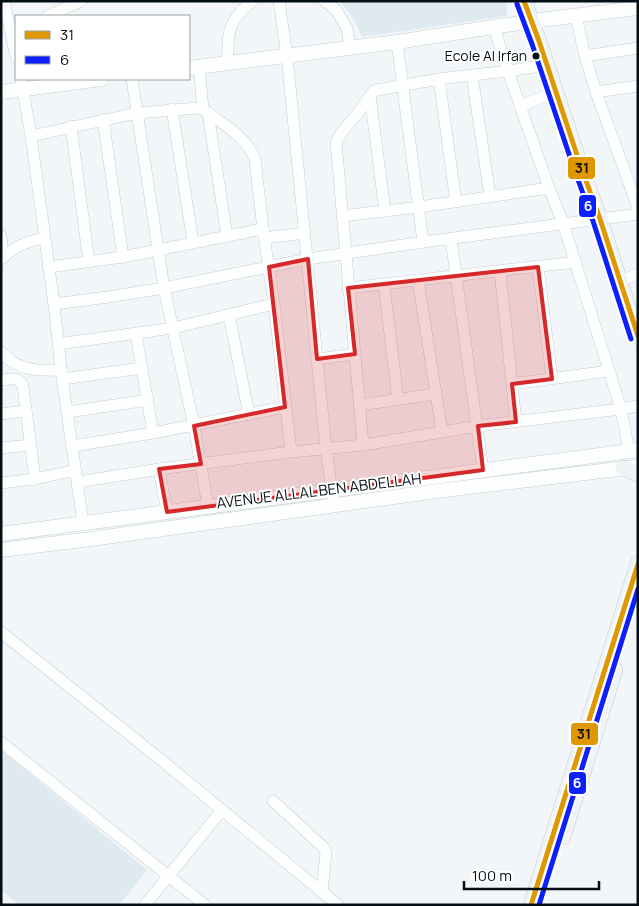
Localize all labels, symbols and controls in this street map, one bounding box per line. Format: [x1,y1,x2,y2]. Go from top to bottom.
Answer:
legend [15,15,190,80]
text: 31 [60,24,74,45]
place label: Ecole Al Irfan [445,46,527,65]
text: 6 [60,49,69,70]
marker: Ecole Al Irfan [531,51,541,61]
line badge: 31 [567,156,596,180]
text: 31 [575,158,589,177]
line badge: 6 [578,194,597,218]
text: 6 [584,196,592,215]
street label: AVENUE ALLAL BEN ABDELLAH [215,468,422,513]
line badge: 31 [570,722,599,746]
text: 31 [577,724,591,743]
line badge: 6 [568,771,587,795]
text: 6 [573,773,581,792]
scale bar [464,858,599,890]
text: 100 m [472,865,512,886]

